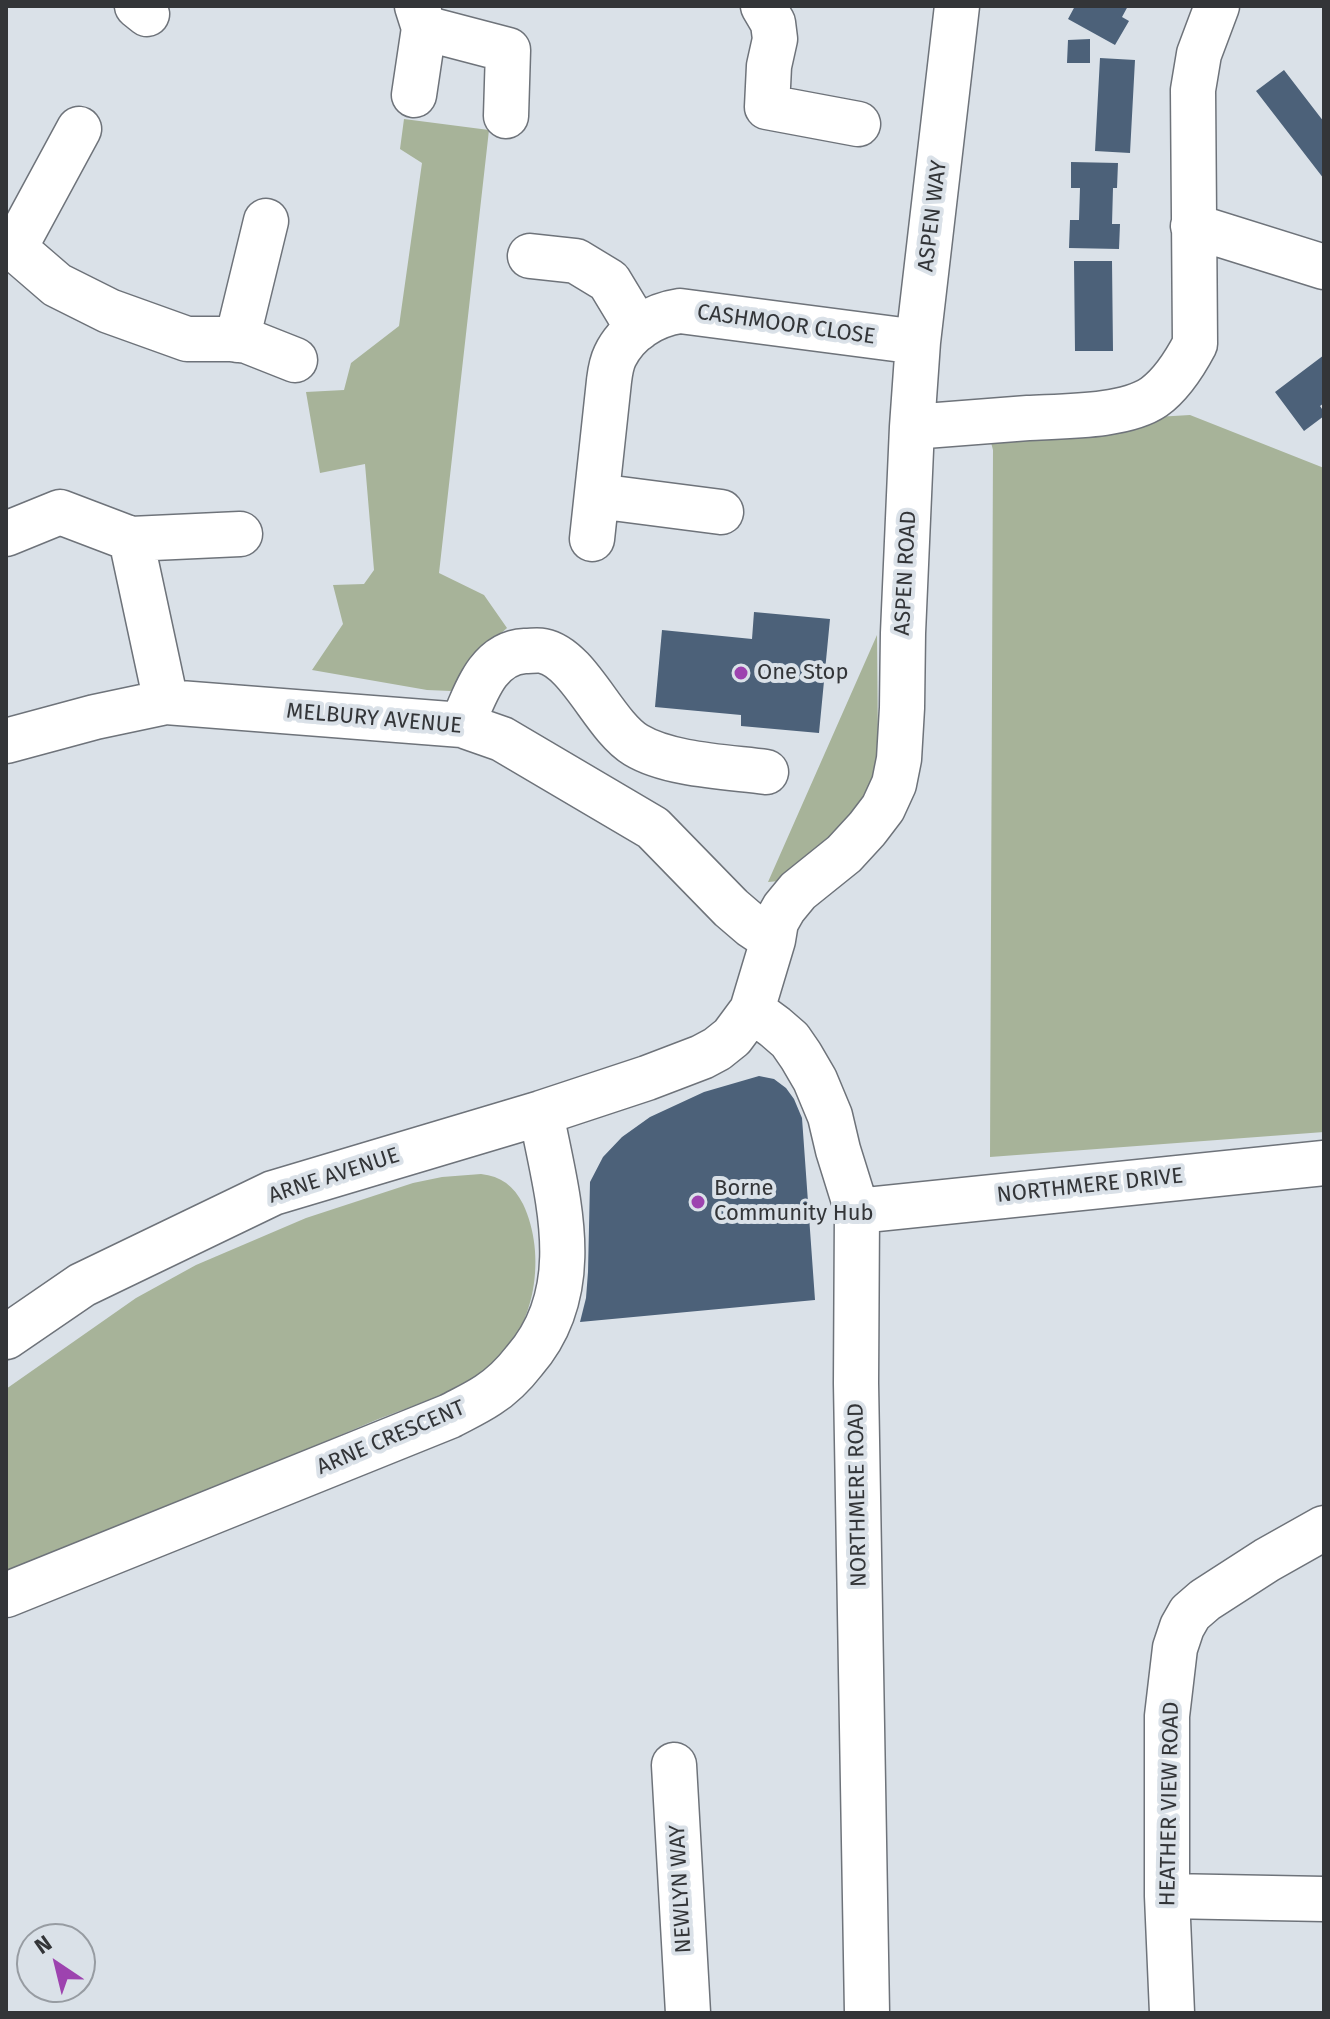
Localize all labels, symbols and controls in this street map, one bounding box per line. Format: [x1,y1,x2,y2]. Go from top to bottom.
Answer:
street label: ASPEN WAY [913,159,953,273]
street label: CASHMOOR CLOSE [695,299,877,351]
street label: ASPEN ROAD [890,510,922,636]
place label: One Stop [757,660,848,686]
marker: One Stop [732,664,750,682]
street label: MELBURY AVENUE [285,698,463,740]
street label: ARNE AVENUE [265,1142,403,1210]
street label: NORTHMERE DRIVE [996,1163,1184,1209]
place label: Borne Community Hub [714,1176,874,1228]
marker: Borne Community Hub [689,1193,707,1211]
street label: ARNE CRESCENT [313,1395,469,1481]
street label: NORTHMERE ROAD [843,1403,873,1587]
street label: HEATHER VIEW ROAD [1155,1701,1185,1907]
street label: NEWLYN WAY [664,1824,698,1954]
north arrow [16,1923,96,2003]
text: N [29,1929,57,1960]

